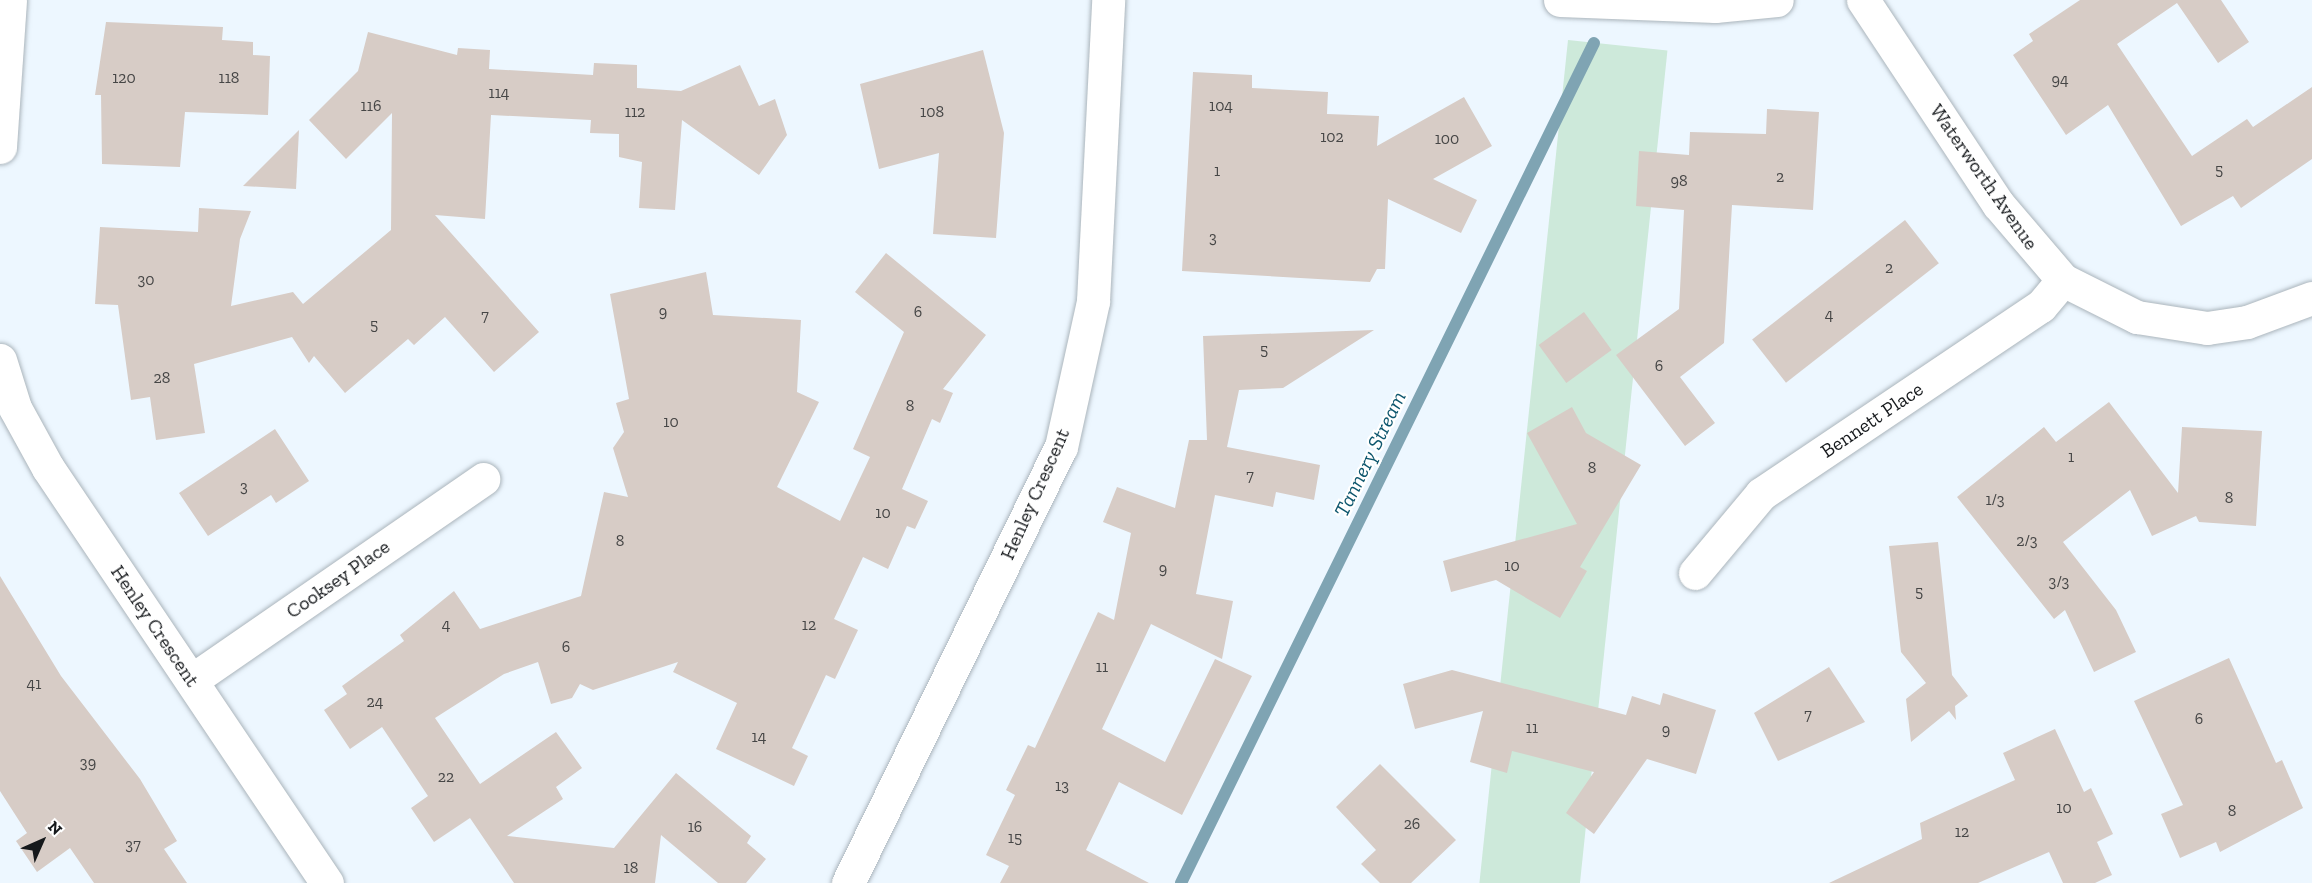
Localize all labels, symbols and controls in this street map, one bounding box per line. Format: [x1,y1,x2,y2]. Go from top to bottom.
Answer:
house number: 120 [112,68,136,88]
house number: 118 [219,68,239,88]
house number: 94 [2051,70,2069,90]
house number: 114 [489,83,509,103]
house number: 116 [361,96,381,116]
house number: 104 [1209,96,1233,116]
street label: Waterworth Avenue [1925,99,2043,255]
house number: 112 [625,102,645,122]
house number: 108 [920,102,944,122]
house number: 102 [1320,127,1344,147]
house number: 100 [1435,129,1459,149]
house number: 5 [2215,160,2223,180]
house number: 1 [1214,161,1220,181]
house number: 2 [1776,167,1784,187]
house number: 98 [1670,171,1688,191]
house number: 3 [1209,228,1217,248]
house number: 2 [1885,258,1893,278]
house number: 30 [137,270,155,290]
house number: 9 [659,302,667,322]
house number: 6 [914,302,922,322]
house number: 4 [1825,305,1833,325]
house number: 7 [481,306,489,326]
house number: 5 [370,315,378,335]
house number: 5 [1260,340,1268,360]
house number: 6 [1655,356,1663,376]
house number: 28 [154,368,170,388]
street label: Bennett Place [1816,377,1928,463]
water label: Tannery Stream [1329,387,1411,521]
house number: 8 [906,396,914,416]
house number: 10 [663,412,679,432]
street label: Henley Crescent [995,424,1075,564]
house number: 1 [2068,447,2074,467]
house number: 8 [1588,458,1596,478]
house number: 7 [1246,466,1254,486]
house number: 3 [240,477,248,497]
house number: 8 [2225,488,2233,508]
house number: 1/3 [1985,490,2005,510]
house number: 10 [875,503,891,523]
house number: 8 [616,531,624,551]
house number: 2/3 [2016,531,2038,551]
street label: Cooksey Place [281,534,395,624]
house number: 10 [1504,556,1520,576]
house number: 9 [1159,559,1167,579]
street label: Henley Crescent [105,561,205,691]
house number: 3/3 [2049,572,2069,592]
house number: 5 [1915,582,1923,602]
house number: 4 [442,615,450,635]
house number: 12 [802,615,816,635]
house number: 6 [562,637,570,657]
house number: 11 [1096,657,1108,677]
house number: 41 [27,674,41,694]
house number: 24 [367,692,383,712]
house number: 7 [1804,705,1812,725]
house number: 6 [2195,709,2203,729]
house number: 11 [1526,718,1538,738]
house number: 9 [1662,720,1670,740]
house number: 14 [752,727,766,747]
house number: 39 [80,753,96,773]
house number: 22 [438,767,454,787]
house number: 13 [1055,776,1069,796]
house number: 10 [2056,798,2072,818]
house number: 8 [2228,801,2236,821]
north arrow [12,811,72,871]
house number: 26 [1404,814,1420,834]
text: N [44,817,66,839]
house number: 16 [688,817,702,837]
house number: 12 [1955,822,1969,842]
house number: 15 [1008,828,1022,848]
house number: 37 [125,835,141,855]
house number: 18 [624,858,638,878]

